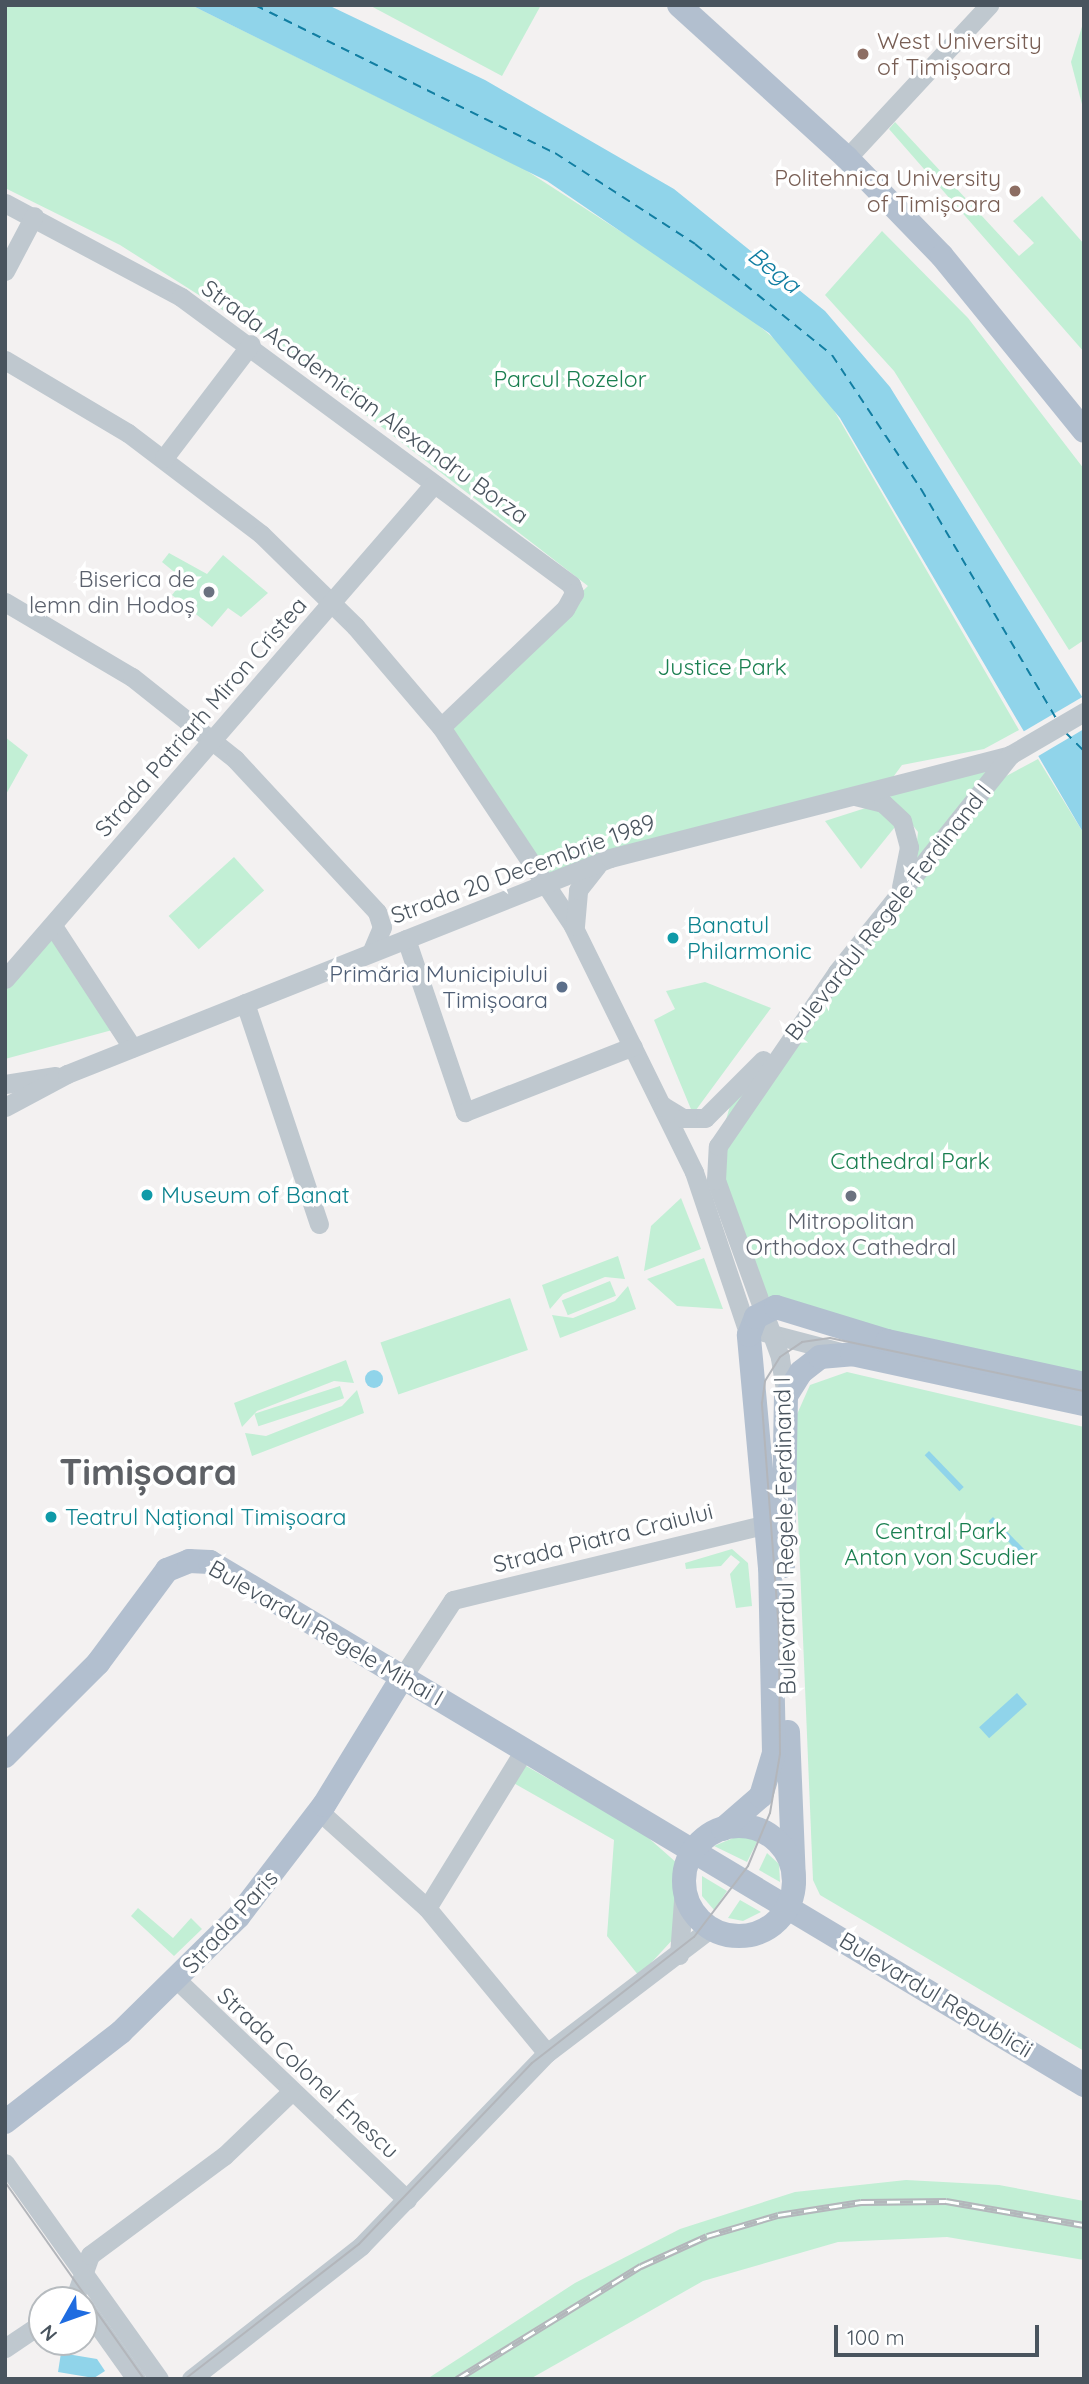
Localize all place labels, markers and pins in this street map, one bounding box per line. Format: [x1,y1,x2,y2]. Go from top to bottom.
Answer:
place label: West University of Timișoara [877,27,1042,81]
marker: West University of Timișoara [855,46,871,62]
place label: Politehnica University of Timișoara [774,164,1001,218]
marker: Politehnica University of Timișoara [1007,183,1023,199]
place label: Biserica de lemn din Hodoș [29,565,195,619]
marker: Biserica de lemn din Hodoș [201,584,217,600]
place label: Banatul Philarmonic [687,911,812,965]
marker: Banatul Philarmonic [665,930,681,946]
place label: Primăria Municipiului Timișoara [329,960,548,1014]
marker: Primăria Municipiului Timișoara [554,979,570,995]
place label: Museum of Banat [161,1181,350,1209]
marker: Museum of Banat [139,1187,155,1203]
marker: Mitropolitan Orthodox Cathedral [843,1188,859,1204]
place label: Mitropolitan Orthodox Cathedral [746,1207,956,1261]
place label: Teatrul Național Timișoara [65,1503,346,1531]
marker: Teatrul Național Timișoara [43,1509,59,1525]

